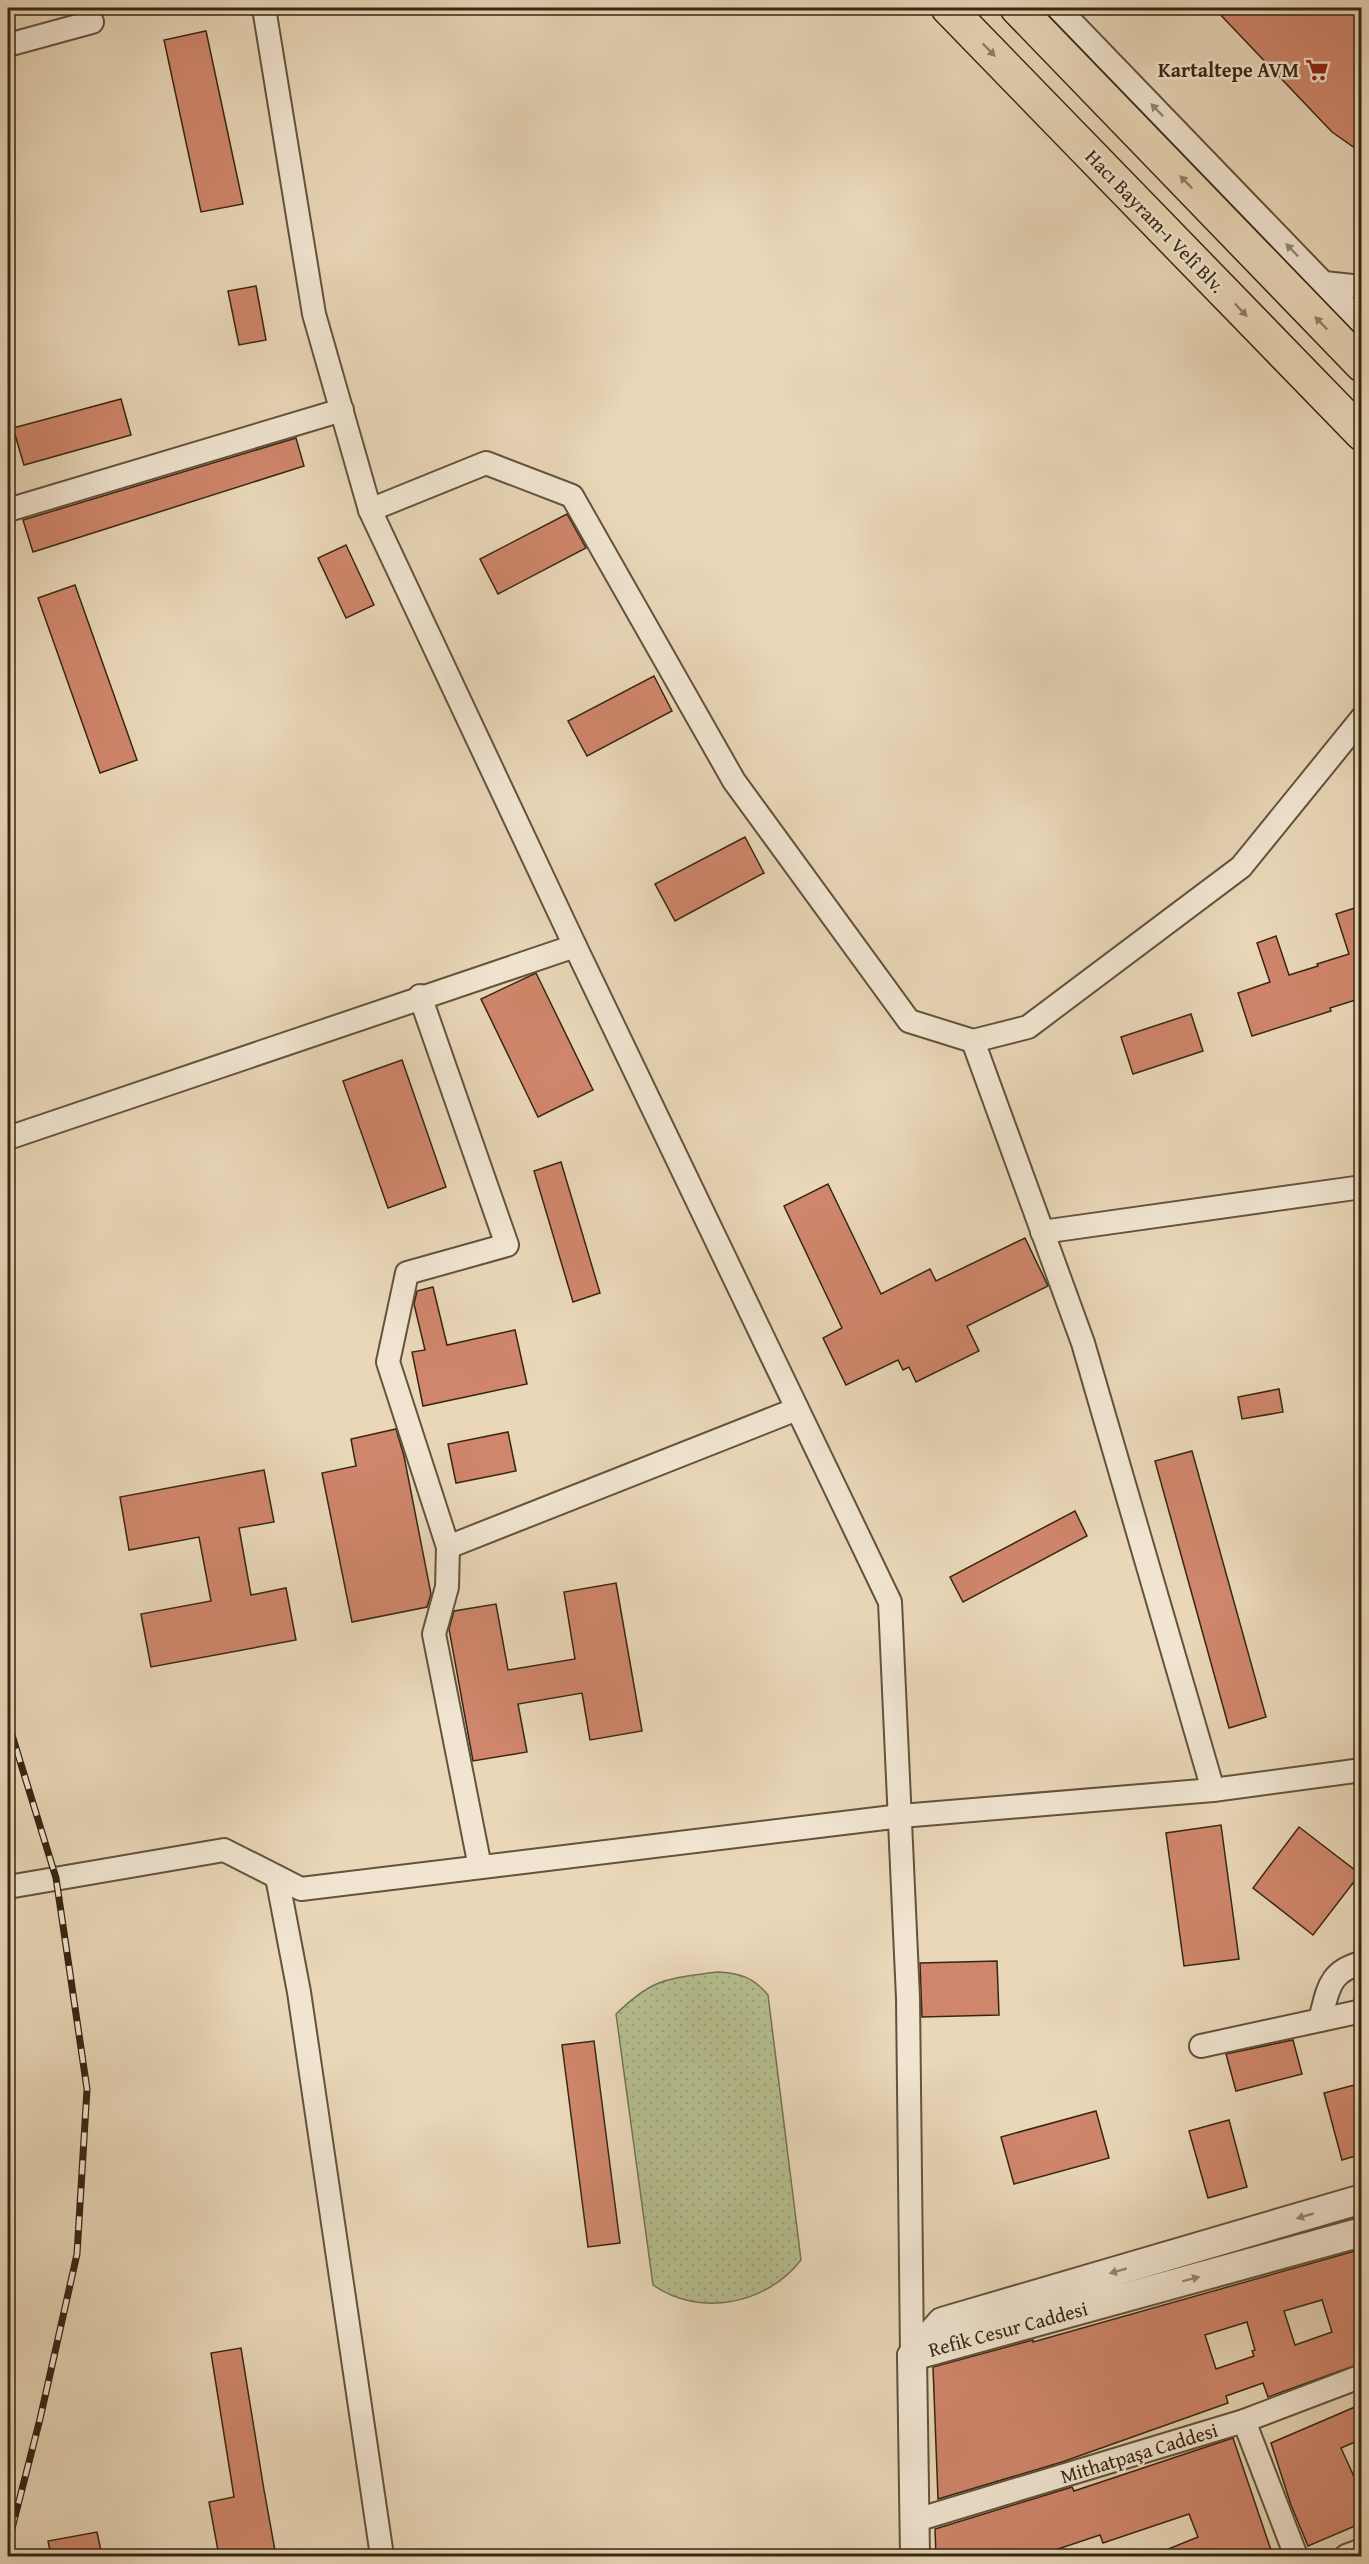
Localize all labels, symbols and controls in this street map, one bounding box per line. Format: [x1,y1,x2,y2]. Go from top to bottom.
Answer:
one-way arrow [981,42,995,56]
place label: Kartaltepe AVM [1158,55,1299,84]
supermarket icon: Kartaltepe AVM [1304,57,1330,83]
one-way arrow [1150,104,1164,118]
street label: Hacı Bayram-ı Velî Blv. [1079,142,1232,299]
one-way arrow [1179,176,1193,190]
one-way arrow [1286,244,1300,258]
one-way arrow [1234,303,1248,317]
one-way arrow [1314,315,1328,330]
one-way arrow [1296,2212,1314,2221]
one-way arrow [1109,2267,1127,2276]
one-way arrow [1182,2274,1200,2283]
street label: Refik Cesur Caddesi [925,2293,1091,2364]
street label: Mithatpaşa Caddesi [1056,2415,1222,2490]

